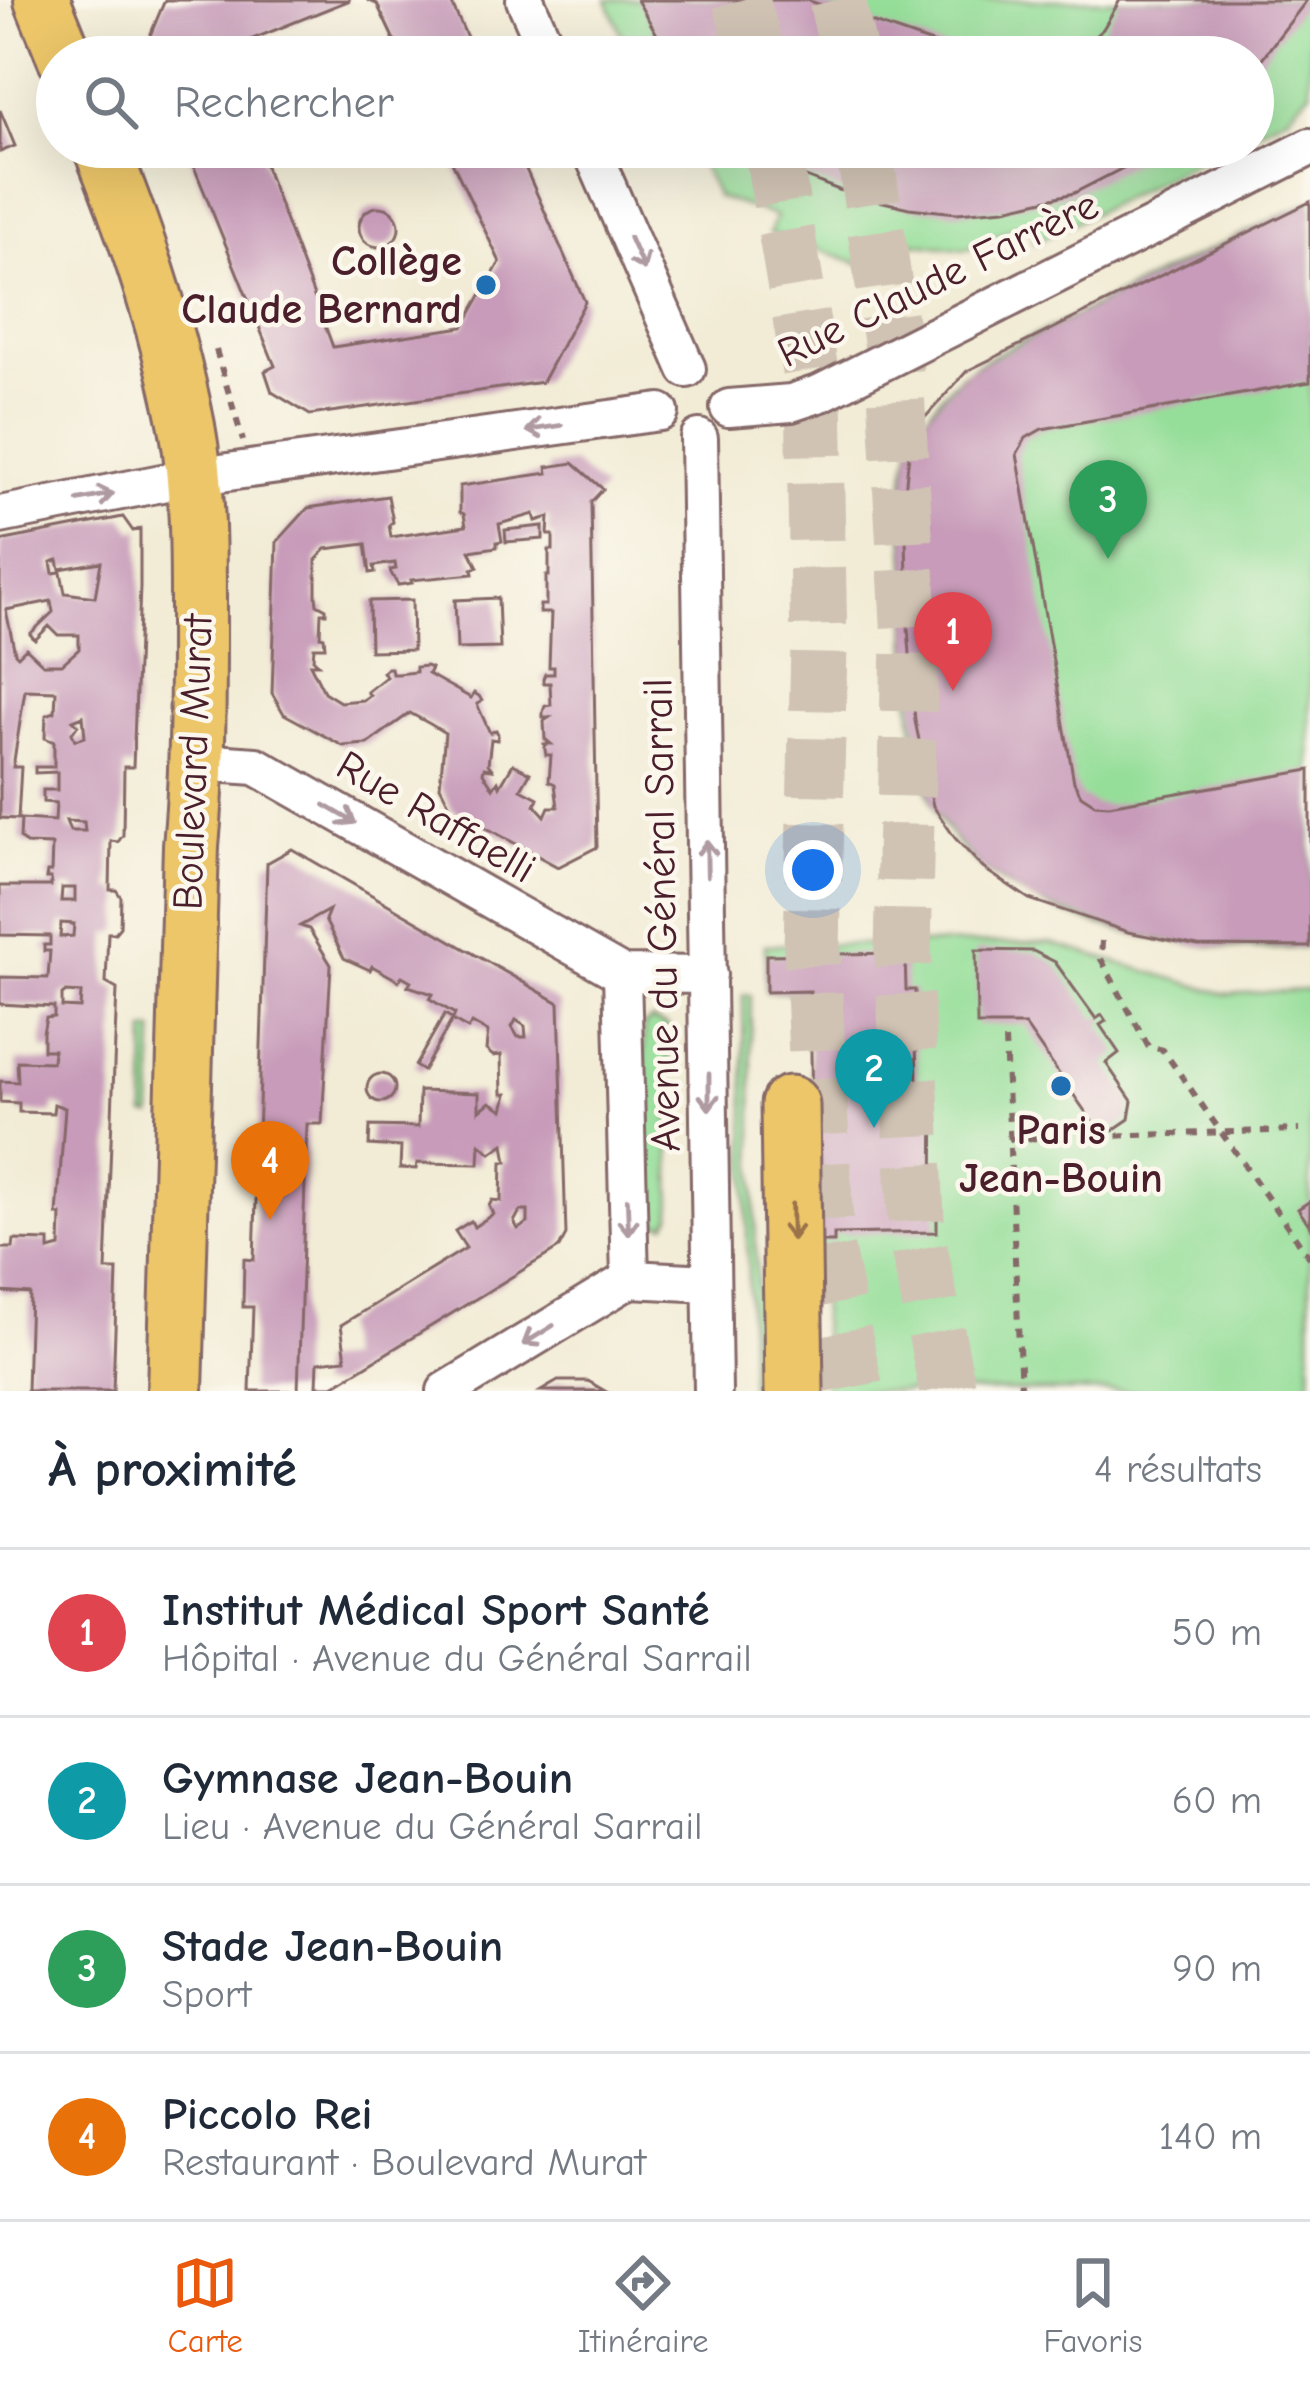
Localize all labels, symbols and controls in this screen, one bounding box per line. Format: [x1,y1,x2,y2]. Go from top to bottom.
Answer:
search box [36,36,1274,168]
icon: search [78,69,144,135]
text: Rechercher [174,76,394,128]
street label: Rue Claude Farrère [770,180,1106,378]
one-way arrow [628,235,650,271]
place label: Collège Claude Bernard [181,237,462,334]
marker: Collège Claude Bernard [473,272,499,298]
one-way arrow [525,417,564,440]
pin: 3 [1069,460,1147,559]
one-way arrow [76,485,115,507]
pin: 1 [914,592,992,691]
street label: Boulevard Murat [163,611,223,911]
street label: Avenue du Général Sarrail [633,678,691,1152]
street label: Rue Raffaelli [328,741,544,893]
one-way arrow [321,802,356,826]
one-way arrow [695,839,718,878]
your location [783,840,843,900]
pin: 2 [835,1029,913,1128]
one-way arrow [698,1072,721,1111]
marker: Paris Jean-Bouin [1048,1073,1074,1099]
place label: Paris Jean-Bouin [959,1106,1163,1203]
pin: 4 [231,1121,309,1220]
one-way arrow [617,1197,640,1236]
one-way arrow [780,1202,803,1241]
one-way arrow [522,1323,556,1347]
text: À proximité [48,1440,297,1499]
text: 4 résultats [1094,1447,1262,1492]
text: Institut Médical Sport Santé [162,1584,710,1636]
text: 1 [79,1610,95,1655]
text: 50 m [1172,1610,1262,1655]
text: Hôpital · Avenue du Général Sarrail [162,1636,752,1681]
text: Gymnase Jean-Bouin [162,1752,573,1804]
text: 2 [77,1778,97,1823]
text: 60 m [1172,1778,1262,1823]
text: Lieu · Avenue du Général Sarrail [162,1804,703,1849]
text: Stade Jean-Bouin [162,1920,503,1972]
text: 3 [77,1946,97,1991]
text: 90 m [1172,1946,1262,1991]
text: Sport [162,1972,252,2017]
text: Piccolo Rei [162,2088,373,2140]
text: 4 [78,2114,96,2159]
text: 140 m [1159,2114,1262,2159]
text: Restaurant · Boulevard Murat [162,2140,646,2185]
tab: Carte [167,2250,243,2360]
tab: Itinéraire [578,2250,708,2360]
tab: Favoris [1043,2250,1143,2360]

